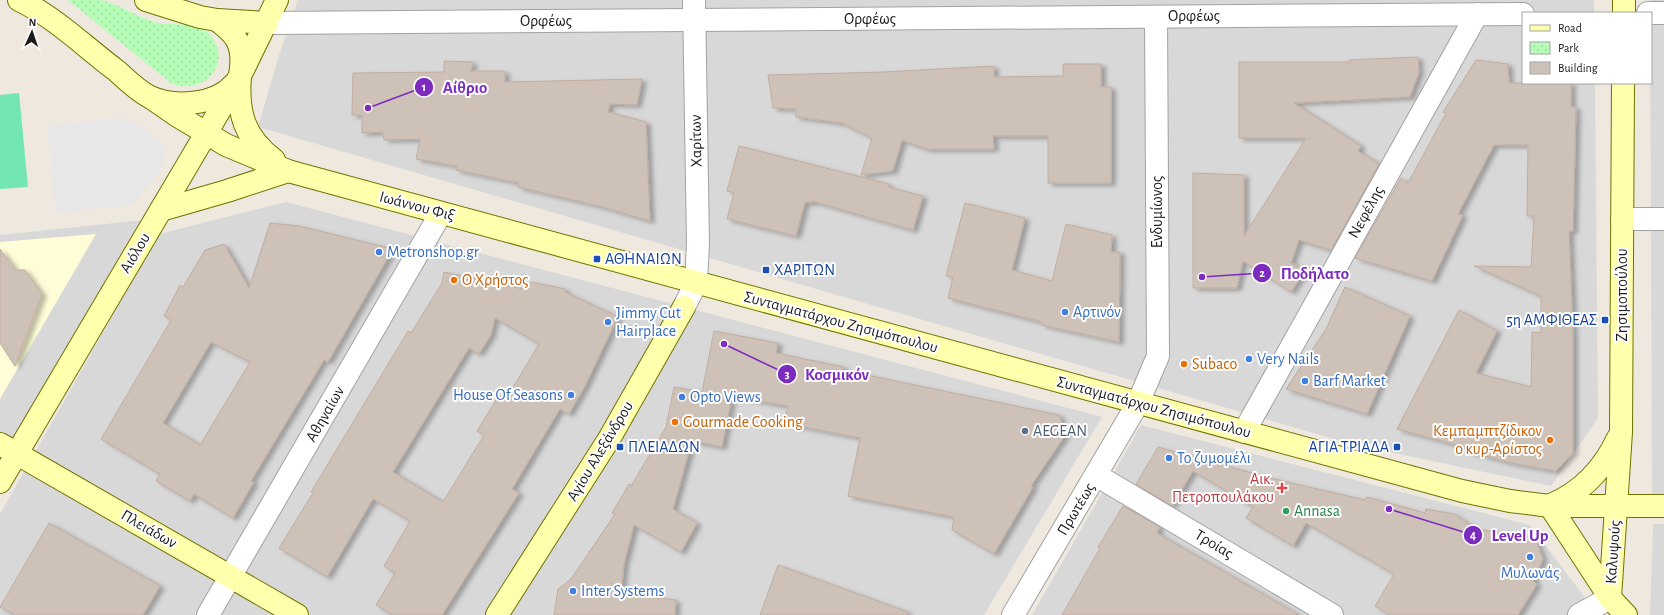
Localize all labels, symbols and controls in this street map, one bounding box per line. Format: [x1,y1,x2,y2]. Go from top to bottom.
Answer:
street label: Ορφέως [1168,8,1220,25]
street label: Ορφέως [844,11,896,28]
north arrow [12,12,52,52]
legend [1522,12,1652,84]
street label: Ορφέως [520,13,572,30]
text: N [28,17,37,28]
text: Road [1558,22,1582,34]
text: Park [1558,42,1579,54]
text: Building [1558,62,1598,74]
callout: Αίθριο [414,72,495,101]
text: Αίθριο [443,79,487,96]
text: 1 [422,81,426,93]
street label: Χαρίτων [688,114,704,167]
street label: Ενδυμίωνος [1149,176,1166,248]
street label: Νεφέλης [1345,183,1388,241]
street label: Ιωάννου Φιξ [378,188,457,224]
street label: Αιόλου [117,230,153,276]
place label: Metronshop.gr [387,244,480,260]
marker: Metronshop.gr [374,247,384,257]
street label: Ζησιμοπούλου [1614,248,1630,342]
place label: ΑΘΗΝΑΙΩΝ [605,251,682,267]
marker: ΑΘΗΝΑΙΩΝ [592,254,602,264]
callout: Ποδήλατο [1252,258,1357,287]
place label: ΧΑΡΙΤΩΝ [774,262,835,278]
marker: ΧΑΡΙΤΩΝ [761,265,771,275]
text: Ποδήλατο [1281,265,1349,282]
text: 2 [1259,267,1265,279]
place label: Ο Χρήστος [462,272,528,289]
marker: Ο Χρήστος [449,275,459,285]
street label: Συνταγματάρχου Ζησιμόπουλου [742,288,940,356]
place label: Αρτινόν [1073,304,1121,320]
place label: Jimmy Cut Hairplace [616,305,681,339]
marker: Αρτινόν [1060,307,1070,317]
place label: 5η ΑΜΦΙΘΕΑΣ [1506,312,1597,328]
marker: 5η ΑΜΦΙΘΕΑΣ [1600,315,1610,325]
marker: Jimmy Cut Hairplace [603,317,613,327]
place label: Very Nails [1257,351,1319,368]
marker: Very Nails [1244,354,1254,364]
place label: Subaco [1192,356,1237,372]
callout: Κοσμικόν [777,359,877,388]
marker: Subaco [1179,359,1189,369]
text: Κοσμικόν [805,366,870,383]
text: 3 [784,368,790,380]
street label: Συνταγματάρχου Ζησιμόπουλου [1055,373,1253,441]
place label: Barf Market [1313,373,1386,389]
marker: Barf Market [1300,376,1310,386]
street label: Αθηναίων [303,383,347,445]
place label: House Of Seasons [453,387,563,403]
place label: Opto Views [690,389,761,405]
marker: House Of Seasons [566,390,576,400]
marker: Opto Views [677,392,687,402]
street label: Αγίου Αλεξάνδρου [564,398,636,504]
place label: Gourmade Cooking [683,414,803,430]
marker: Gourmade Cooking [670,417,680,427]
place label: AEGEAN [1033,423,1087,439]
place label: Κεμπαμπτζίδικον ο κυρ-Αρίστος [1433,423,1542,458]
marker: AEGEAN [1020,426,1030,436]
marker: Κεμπαμπτζίδικον ο κυρ-Αρίστος [1545,435,1555,445]
place label: ΠΛΕΙΑΔΩΝ [628,439,700,455]
place label: ΑΓΙΑ ΤΡΙΑΔΑ [1308,439,1389,455]
marker: ΠΛΕΙΑΔΩΝ [615,442,625,452]
marker: ΑΓΙΑ ΤΡΙΑΔΑ [1392,442,1402,452]
place label: Το ζυμομέλι [1177,450,1251,466]
marker: Το ζυμομέλι [1164,453,1174,463]
place label: Αικ. Πετροπουλάκου [1172,471,1274,505]
street label: Πρωτέως [1054,480,1099,539]
marker: Αικ. Πετροπουλάκου [1277,483,1287,493]
place label: Annasa [1294,503,1340,519]
marker: Annasa [1281,506,1291,516]
street label: Πλειάδων [118,507,180,551]
street label: Καλυψούς [1603,520,1624,584]
callout: Level Up [1463,521,1556,550]
street label: Τροίας [1191,526,1236,563]
text: Level Up [1491,527,1549,544]
text: 4 [1470,529,1476,541]
marker: Μυλωνάς [1525,552,1535,562]
place label: Μυλωνάς [1501,565,1559,582]
place label: Inter Systems [581,583,664,600]
marker: Inter Systems [568,586,578,596]

